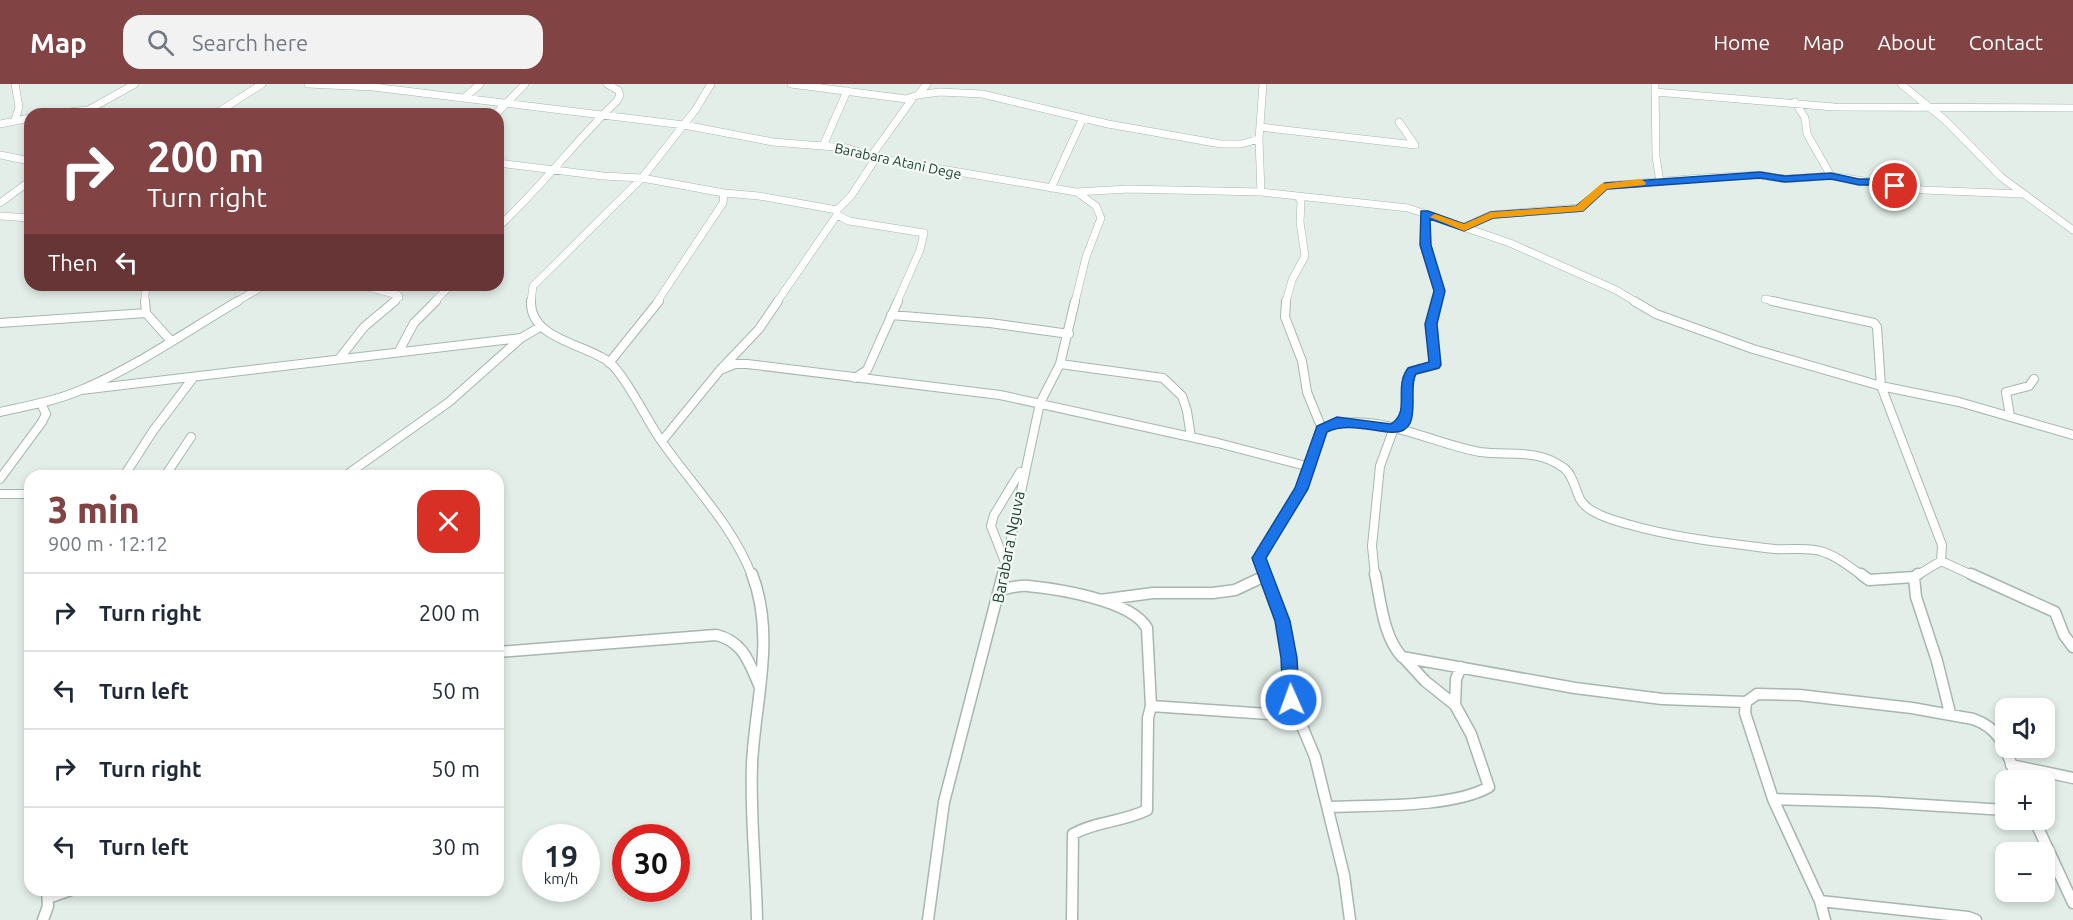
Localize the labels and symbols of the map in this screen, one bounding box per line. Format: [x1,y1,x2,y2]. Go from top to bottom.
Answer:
street label: Barabara Atani Dege [833,140,963,182]
pin [1869,160,1920,211]
street label: Barabara Nguva [988,489,1028,605]
position arrow [1259,668,1323,732]
speed limit sign: 30 [612,824,690,902]

